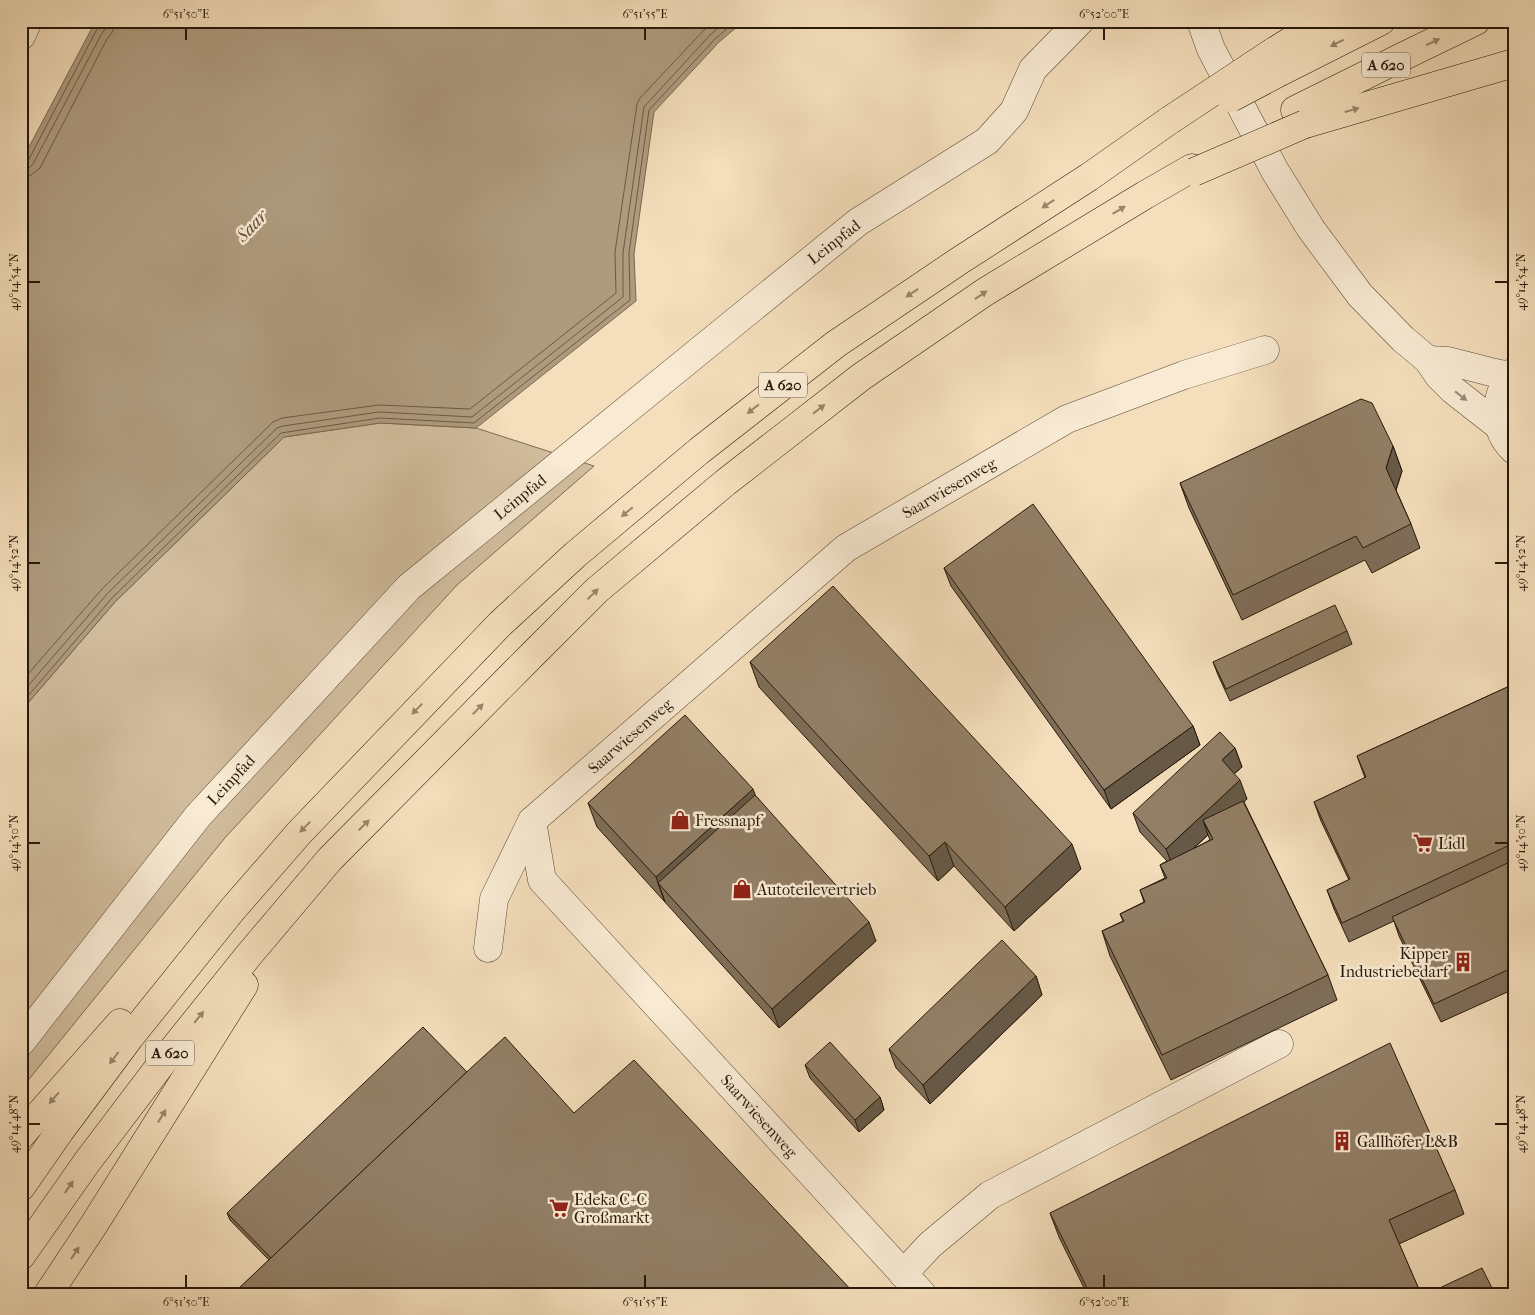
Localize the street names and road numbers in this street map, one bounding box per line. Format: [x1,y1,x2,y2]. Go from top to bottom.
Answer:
road number: A 620 [1362,52,1410,78]
street label: Leinpfad [804,215,864,268]
road number: A 620 [759,372,807,398]
street label: Saarwiesenweg [899,453,1000,523]
street label: Leinpfad [490,470,550,524]
street label: Saarwiesenweg [584,694,676,778]
street label: Leinpfad [203,751,259,809]
road number: A 620 [146,1040,194,1066]
street label: Saarwiesenweg [717,1071,802,1162]

